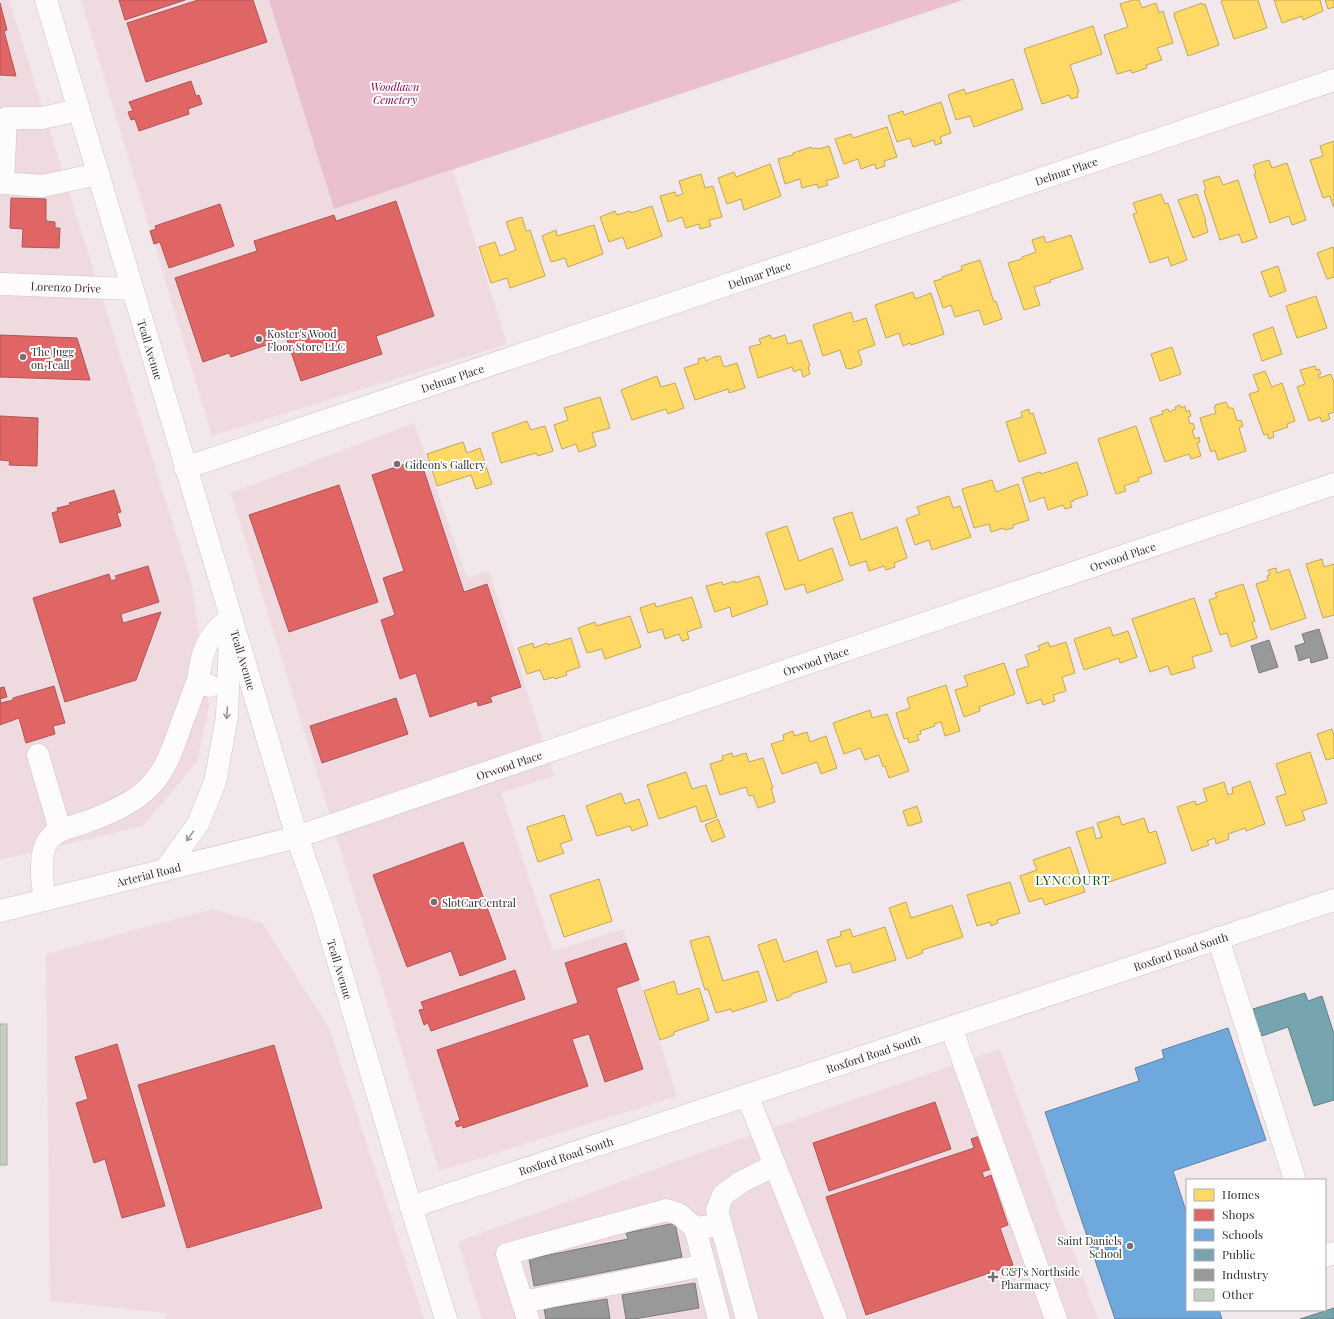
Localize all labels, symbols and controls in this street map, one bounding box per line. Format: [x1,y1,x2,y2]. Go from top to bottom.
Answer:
park label: Woodlawn Cemetery [371,79,419,107]
street label: Delmar Place [1033,153,1100,188]
street label: Delmar Place [726,256,793,292]
street label: Lorenzo Drive [31,278,102,295]
street label: Teall Avenue [135,318,167,382]
place label: Koster's Wood Floor Store LLC [267,326,345,354]
marker: Koster's Wood Floor Store LLC [254,334,264,344]
place label: The Jugg on Teall [31,344,74,372]
marker: The Jugg on Teall [18,352,28,362]
street label: Delmar Place [419,360,486,395]
place label: Gideon's Gallery [405,457,486,472]
marker: Gideon's Gallery [392,459,402,469]
street label: Orwood Place [1088,538,1158,574]
street label: Teall Avenue [228,628,260,692]
street label: Orwood Place [781,642,851,679]
one-way arrow [223,706,230,719]
street label: Orwood Place [474,747,544,783]
one-way arrow [186,830,194,841]
street label: Arterial Road [114,859,183,889]
district label: LYNCOURT [1035,871,1111,888]
place label: SlotCarCentral [442,895,516,910]
marker: SlotCarCentral [429,897,439,907]
street label: Roxford Road South [1131,928,1230,974]
street label: Teall Avenue [324,937,357,1002]
street label: Roxford Road South [824,1030,923,1076]
street label: Roxford Road South [517,1133,615,1178]
legend [1186,1179,1326,1311]
text: Homes [1222,1186,1260,1202]
text: Shops [1222,1206,1254,1222]
text: Schools [1222,1226,1263,1242]
place label: Saint Daniels School [1058,1233,1122,1261]
marker: Saint Daniels School [1125,1241,1135,1251]
text: Public [1222,1246,1256,1262]
place label: C&J's Northside Pharmacy [1001,1264,1080,1292]
text: Industry [1222,1266,1268,1282]
marker: C&J's Northside Pharmacy [988,1272,998,1282]
text: Other [1222,1286,1254,1302]

